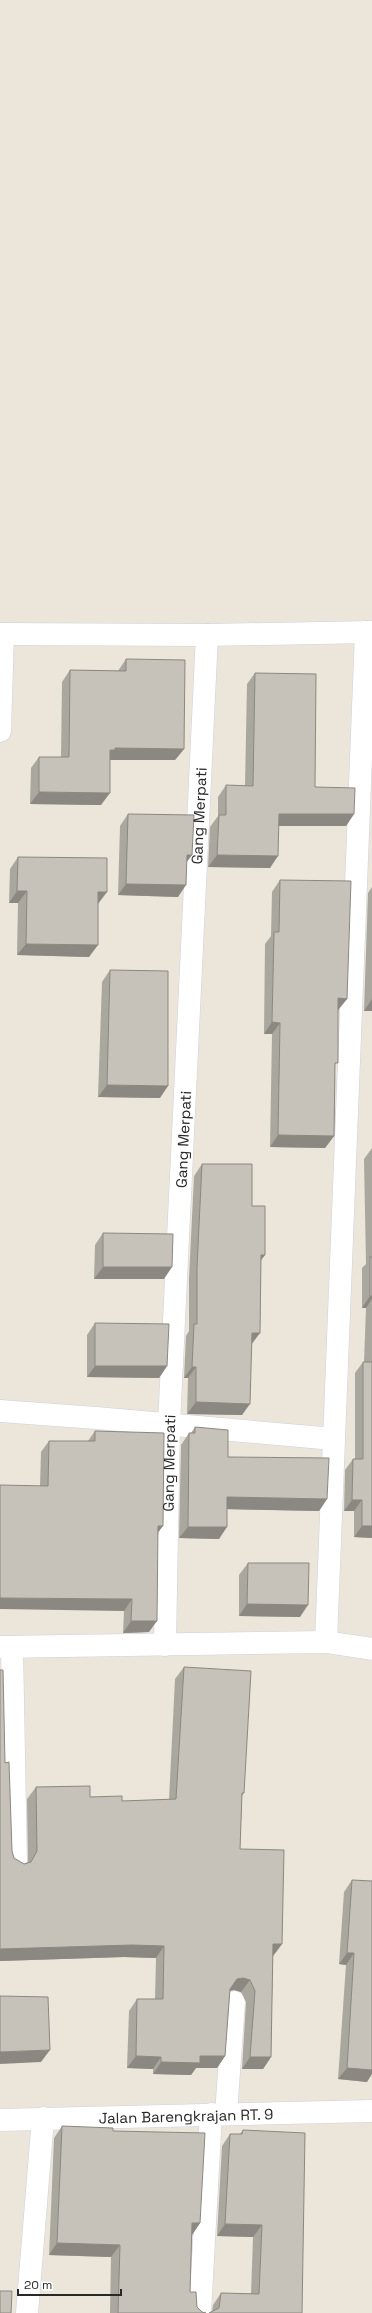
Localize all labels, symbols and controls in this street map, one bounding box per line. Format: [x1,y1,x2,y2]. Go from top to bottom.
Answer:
street label: Gang Merpati [186,767,210,865]
street label: Gang Merpati [171,1090,195,1188]
street label: Gang Merpati [158,1414,179,1512]
street label: Jalan Barengkrajan RT. 9 [98,2104,274,2127]
scale bar [18,2271,121,2297]
text: 20 m [24,2277,52,2293]

